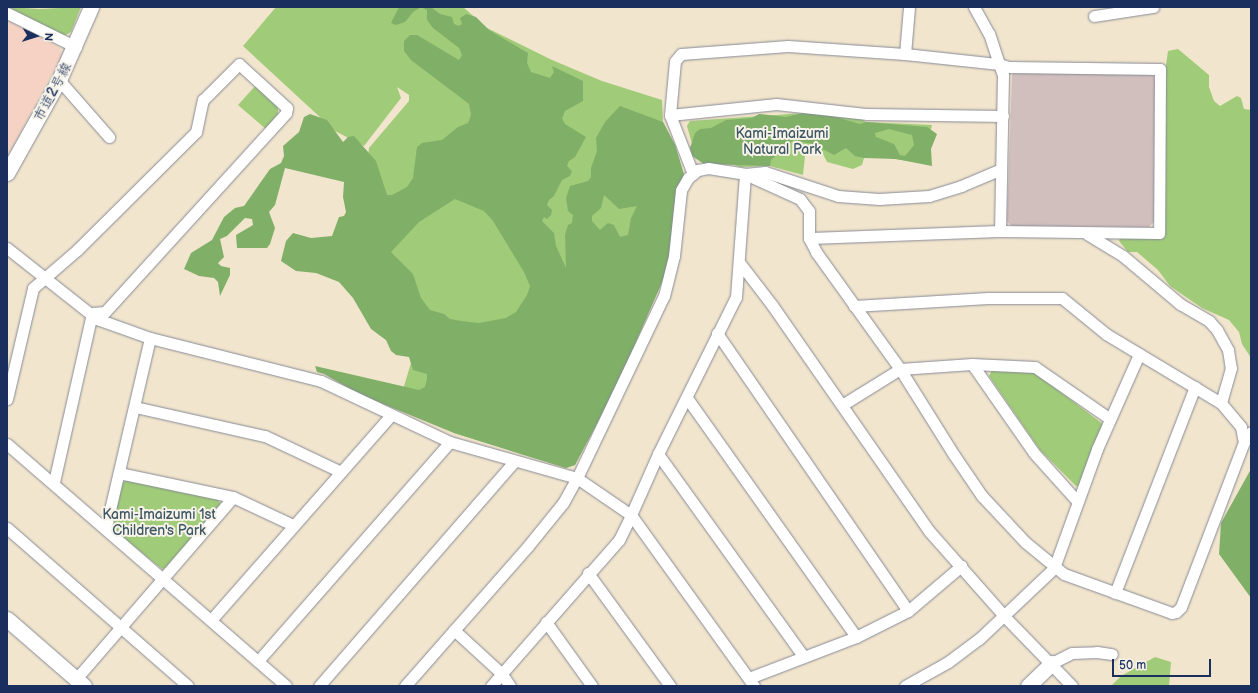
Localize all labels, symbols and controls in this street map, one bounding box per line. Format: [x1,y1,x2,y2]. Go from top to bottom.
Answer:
north arrow [16,16,56,56]
text: N [42,32,55,41]
street label: 市道2号線 [30,60,76,124]
park label: Kami-Imaizumi Natural Park [735,126,829,158]
park label: Kami-Imaizumi 1st Children's Park [102,507,216,540]
scale bar [1114,651,1213,677]
text: 50 m [1119,658,1146,673]

